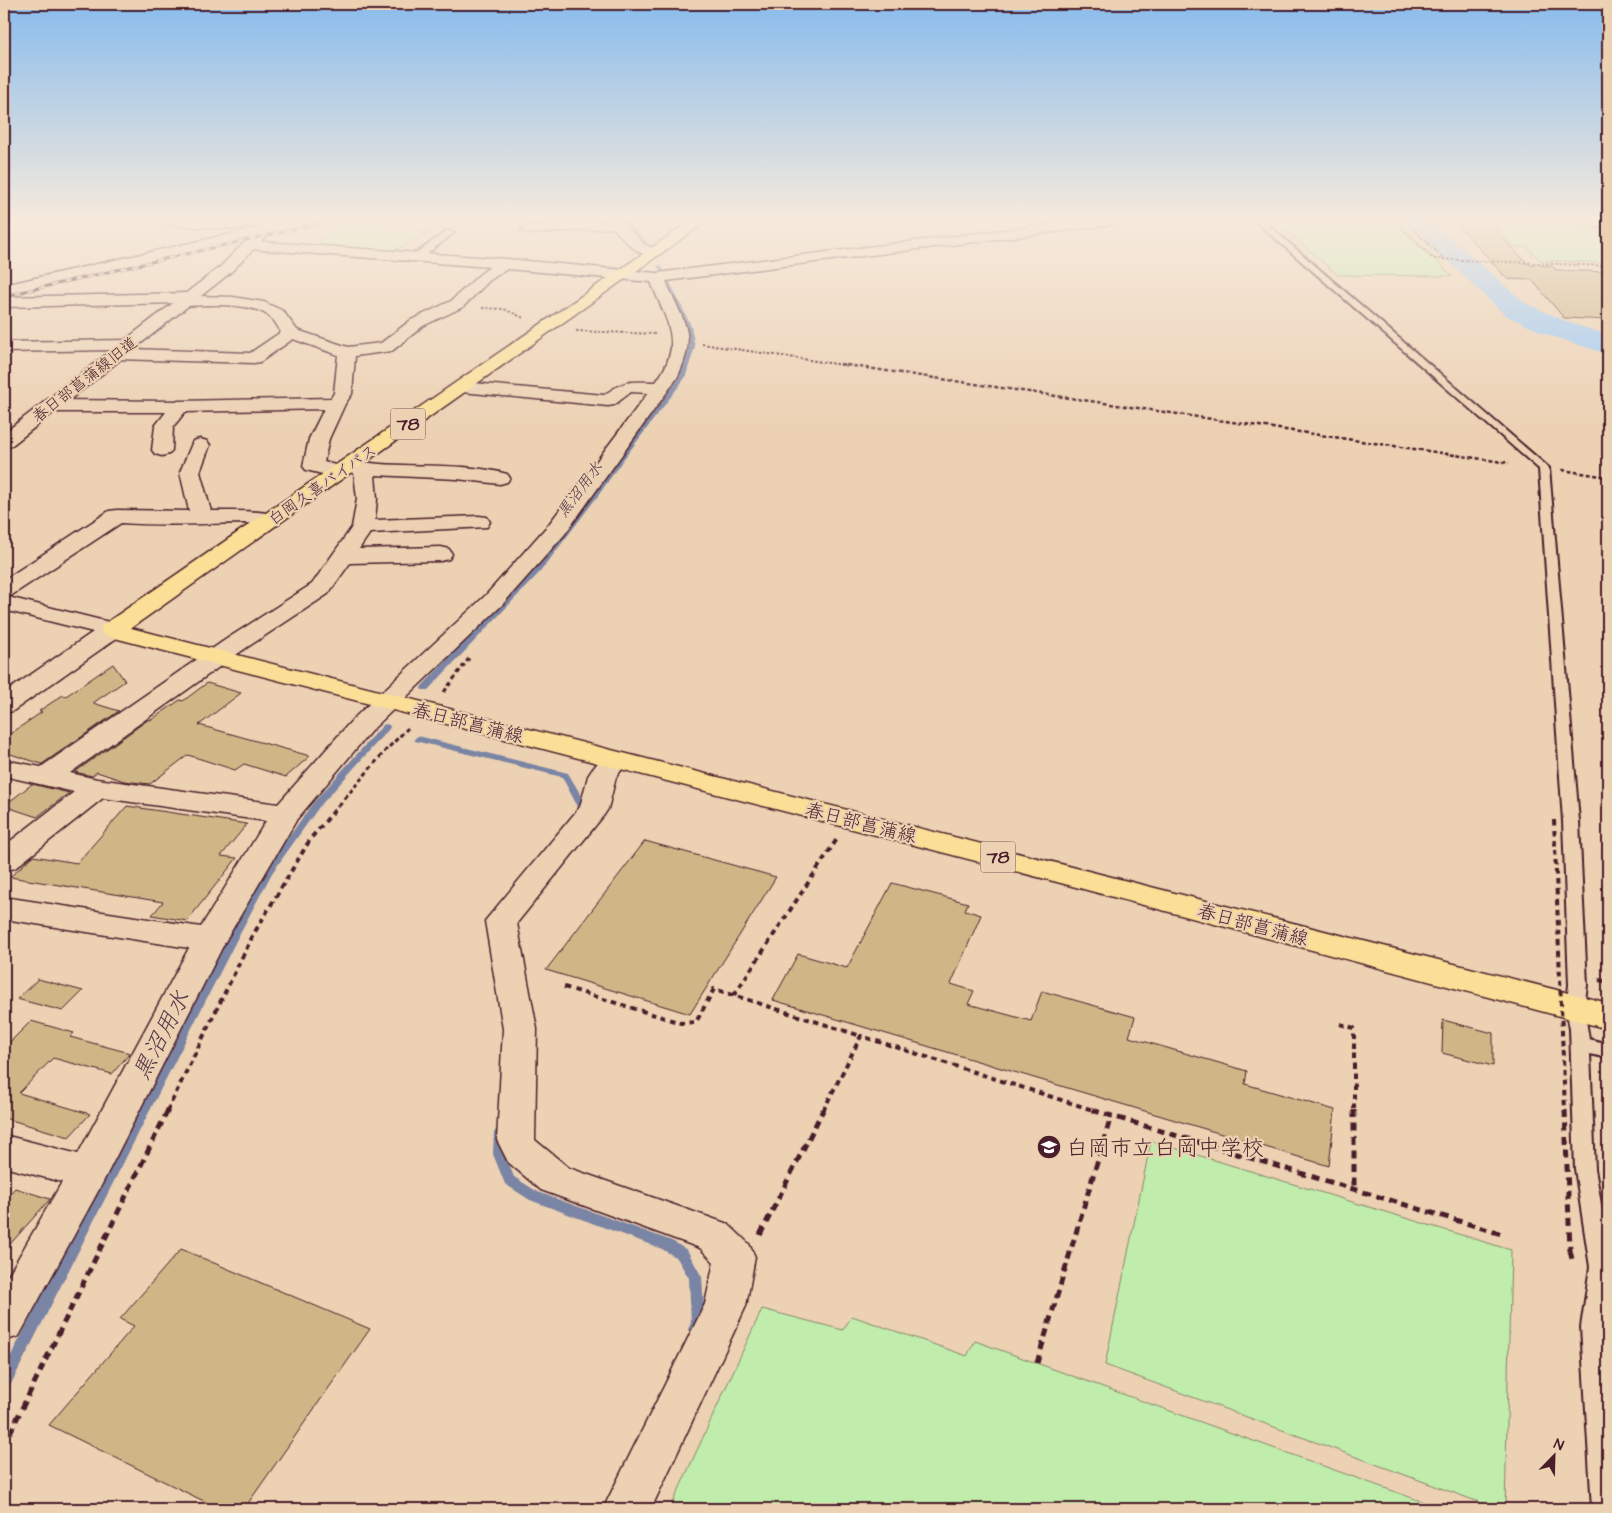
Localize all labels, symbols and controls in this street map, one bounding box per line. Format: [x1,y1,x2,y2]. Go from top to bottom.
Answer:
street label: 春日部菖蒲線旧道 [27,332,142,428]
road number: 78 [390,408,426,439]
street label: 白岡久喜バイパス [264,439,381,530]
water label: 黒沼用水 [552,457,608,522]
street label: 春日部菖蒲線 [409,697,526,750]
street label: 春日部菖蒲線 [802,797,919,850]
road number: 78 [980,842,1016,872]
street label: 春日部菖蒲線 [1194,898,1311,953]
water label: 黒沼用水 [125,985,199,1086]
place label: 白岡市立白岡中学校 [1066,1133,1264,1164]
school or university icon: 白岡市立白岡中学校 [1036,1134,1062,1160]
north arrow [1530,1430,1580,1480]
text: N [1551,1434,1567,1456]

